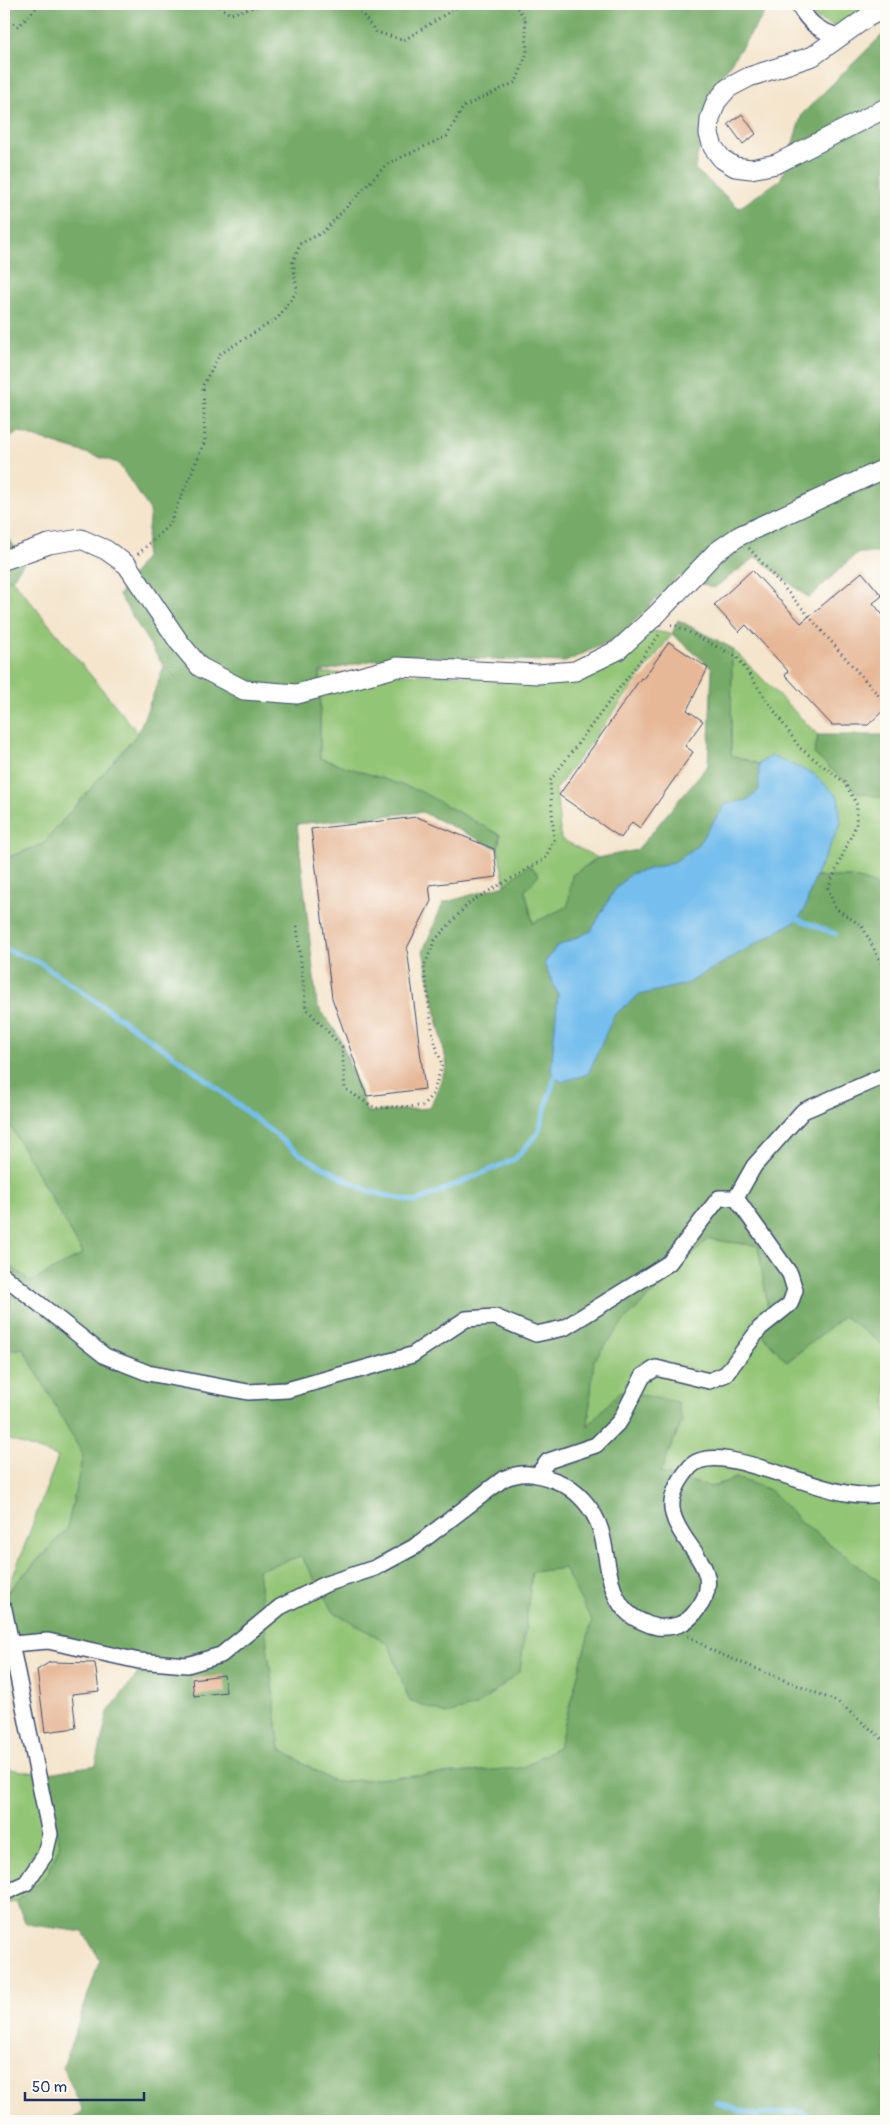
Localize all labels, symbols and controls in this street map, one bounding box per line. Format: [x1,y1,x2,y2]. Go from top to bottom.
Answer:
scale bar [25,2070,144,2102]
text: 50 m [32,2078,67,2097]

